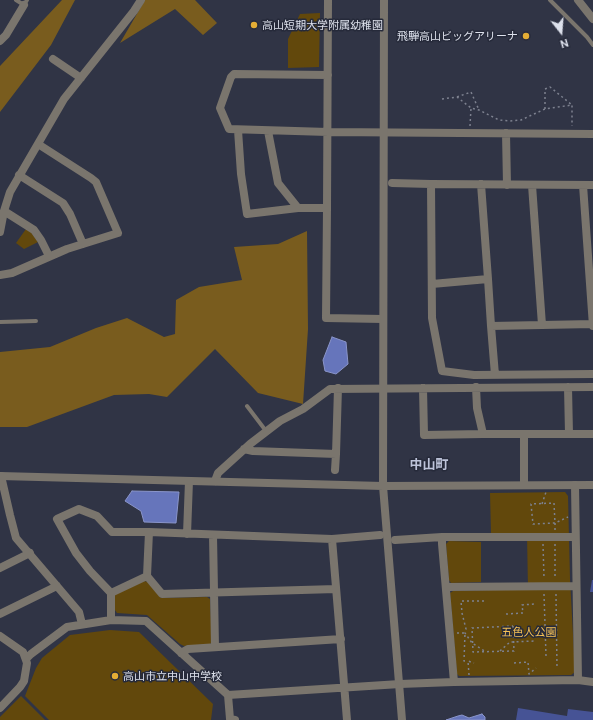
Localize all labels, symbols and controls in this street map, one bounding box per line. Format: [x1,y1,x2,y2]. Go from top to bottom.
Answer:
north arrow [541,12,581,52]
place label: 高山短期大学附属幼稚園 [262,18,383,32]
marker: 高山短期大学附属幼稚園 [249,20,259,30]
place label: 飛騨高山ビッグアリーナ [397,29,518,43]
marker: 飛騨高山ビッグアリーナ [521,31,531,41]
text: N [559,37,570,50]
district label: 中山町 [410,457,448,473]
park label: 五色人公園 [502,625,556,639]
place label: 高山市立中山中学校 [123,669,222,683]
marker: 高山市立中山中学校 [110,671,120,681]

